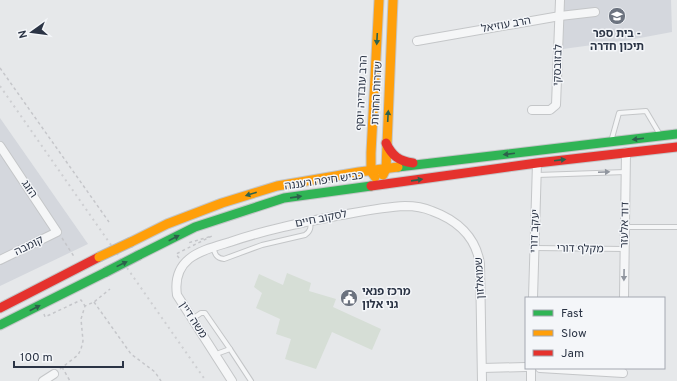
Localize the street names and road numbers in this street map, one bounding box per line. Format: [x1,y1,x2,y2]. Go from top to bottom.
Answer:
street label: הרב עוזיאל [480,14,532,36]
street label: לבזובסקי [550,44,566,86]
street label: הרב עובדיה יוסף [353,55,371,131]
street label: שדרות החרות [368,61,386,125]
street label: כביש חיפה רעננה [284,168,365,193]
street label: הזגג [18,177,40,201]
street label: דוד אלעזר [618,202,632,248]
street label: לסקוב חיים [294,207,348,231]
street label: יעקב דורי [527,209,543,253]
street label: קומבה [12,233,46,259]
street label: מקלף דורי [556,242,604,256]
street label: שמואלזון [472,257,488,299]
street label: משה דיין [176,299,210,341]

